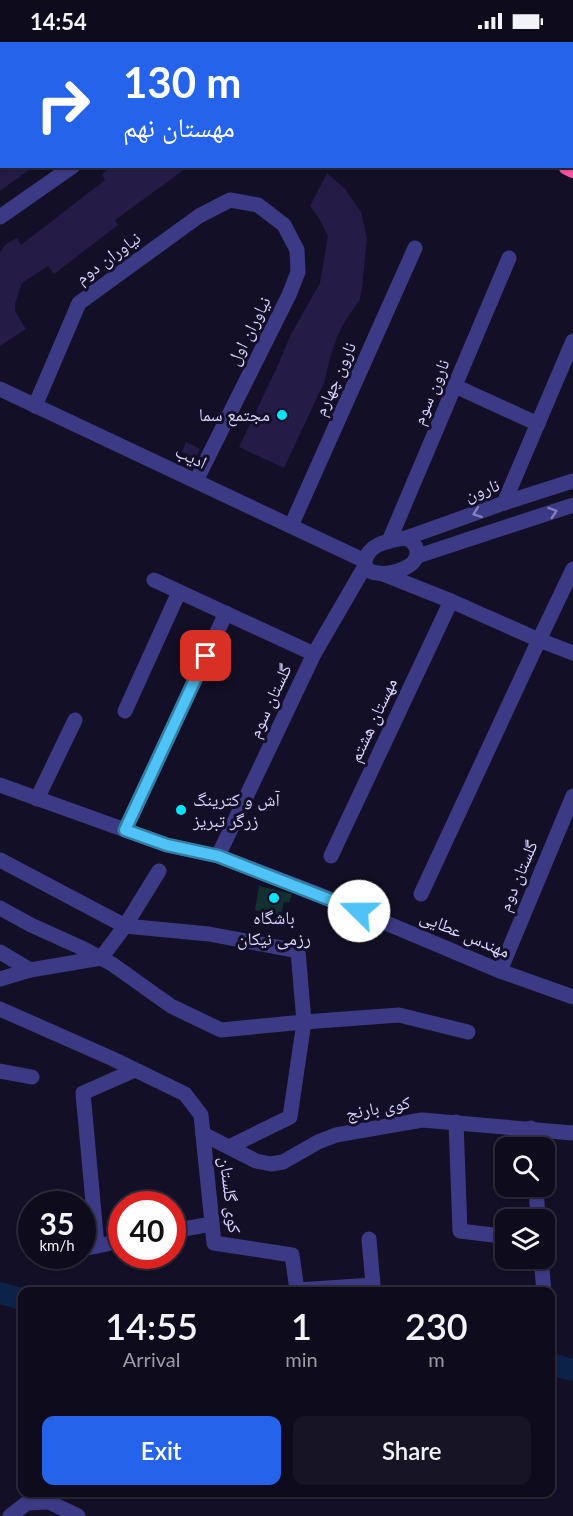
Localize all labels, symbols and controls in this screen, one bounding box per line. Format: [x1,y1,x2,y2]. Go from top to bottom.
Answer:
text: 14:54 [30,8,87,35]
text: 130 m [123,57,241,107]
icon: right [24,66,102,144]
text: مهستان نهم [123,110,235,143]
street label: نیاوران دوم [70,226,146,290]
street label: نیاوران اول [221,292,276,369]
street label: نارون چهارم [308,338,362,420]
street label: نارون سوم [406,355,456,428]
place label: مجتمع سما [199,403,270,427]
marker: مجتمع سما [275,408,289,422]
street label: ادیب [172,439,211,473]
street label: نارون [461,473,502,506]
one-way arrow [473,505,483,518]
one-way arrow [547,506,558,519]
pin [180,630,231,681]
icon: arrive [189,639,222,672]
street label: گلستان سوم [242,660,298,742]
street label: مهستان هشتم [343,674,403,766]
place label: آش و کترینگ زرگر تبریز [192,788,280,832]
marker: آش و کترینگ زرگر تبریز [174,803,188,817]
street label: گلستان دوم [492,836,544,915]
position arrow [327,879,391,943]
marker: باشگاه رزمی نیکان [267,891,281,905]
street label: مهندس عطایی [417,904,514,963]
place label: باشگاه رزمی نیکان [237,906,311,950]
street label: کوی بارنج [344,1090,413,1125]
map controls [495,1137,555,1269]
button: search [495,1137,555,1197]
street label: کوی گلستان [214,1155,247,1235]
speed limit sign: 40 [108,1191,186,1269]
text: 35 [40,1205,74,1241]
button: layers [495,1209,555,1269]
text: km/h [39,1236,75,1254]
text: 14:55 [105,1304,198,1348]
text: 1 [291,1304,312,1348]
text: 230 [405,1304,468,1348]
text: Arrival [123,1347,180,1371]
text: min [285,1347,318,1371]
text: m [428,1347,445,1371]
button: Exit [42,1416,281,1485]
button: Share [293,1416,531,1485]

